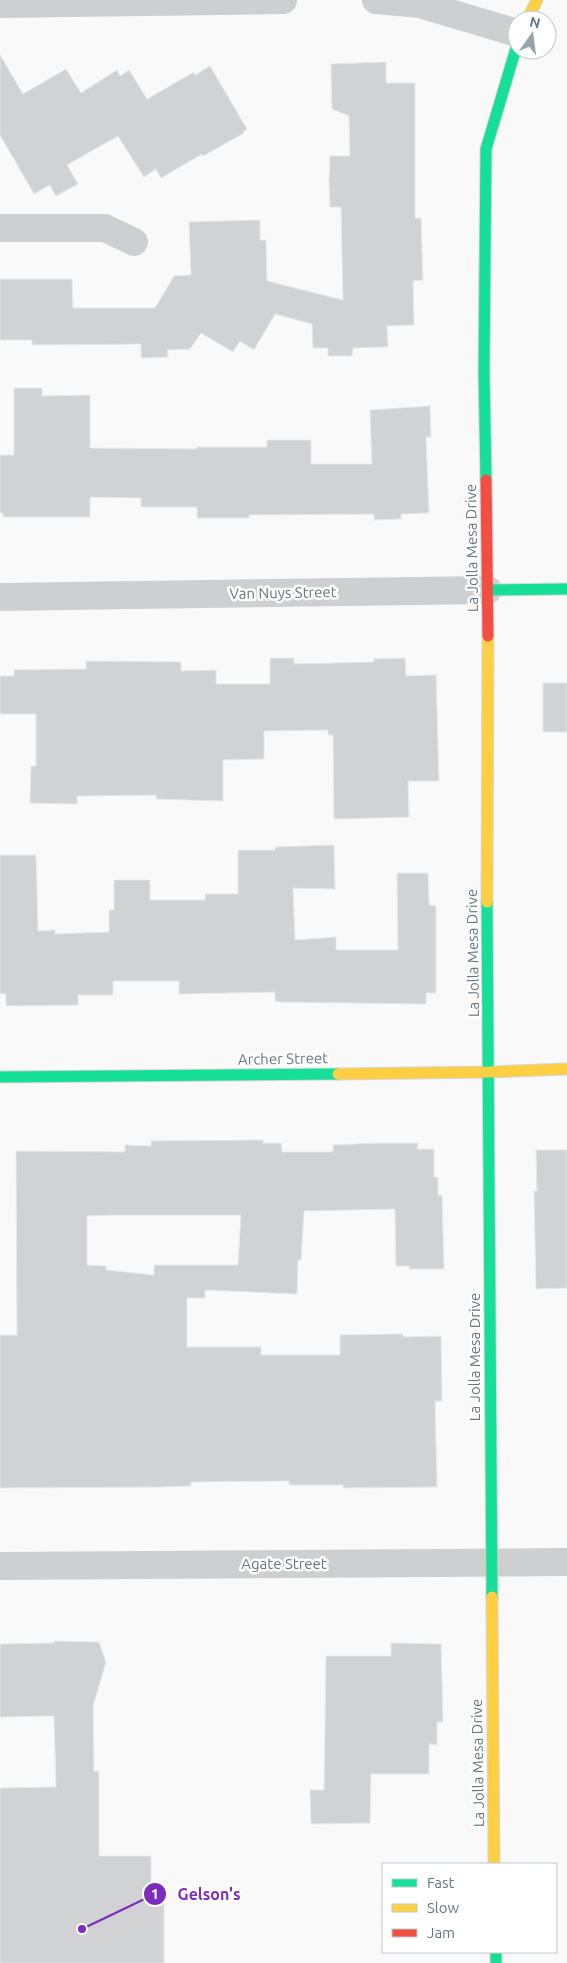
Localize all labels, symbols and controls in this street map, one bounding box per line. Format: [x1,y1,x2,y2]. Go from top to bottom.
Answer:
north arrow [507,10,557,60]
text: N [528,13,542,31]
street label: La Jolla Mesa Drive [462,484,481,612]
street label: Van Nuys Street [229,583,337,602]
street label: La Jolla Mesa Drive [463,889,482,1017]
street label: Archer Street [238,1049,328,1068]
street label: La Jolla Mesa Drive [466,1293,483,1421]
street label: Agate Street [241,1555,327,1572]
street label: La Jolla Mesa Drive [468,1699,487,1827]
legend [382,1863,557,1953]
text: Fast [427,1874,455,1891]
callout: Gelson's [142,1879,250,1910]
text: 1 [151,1885,159,1902]
text: Gelson's [178,1885,240,1903]
text: Slow [427,1899,460,1916]
text: Jam [427,1924,455,1941]

